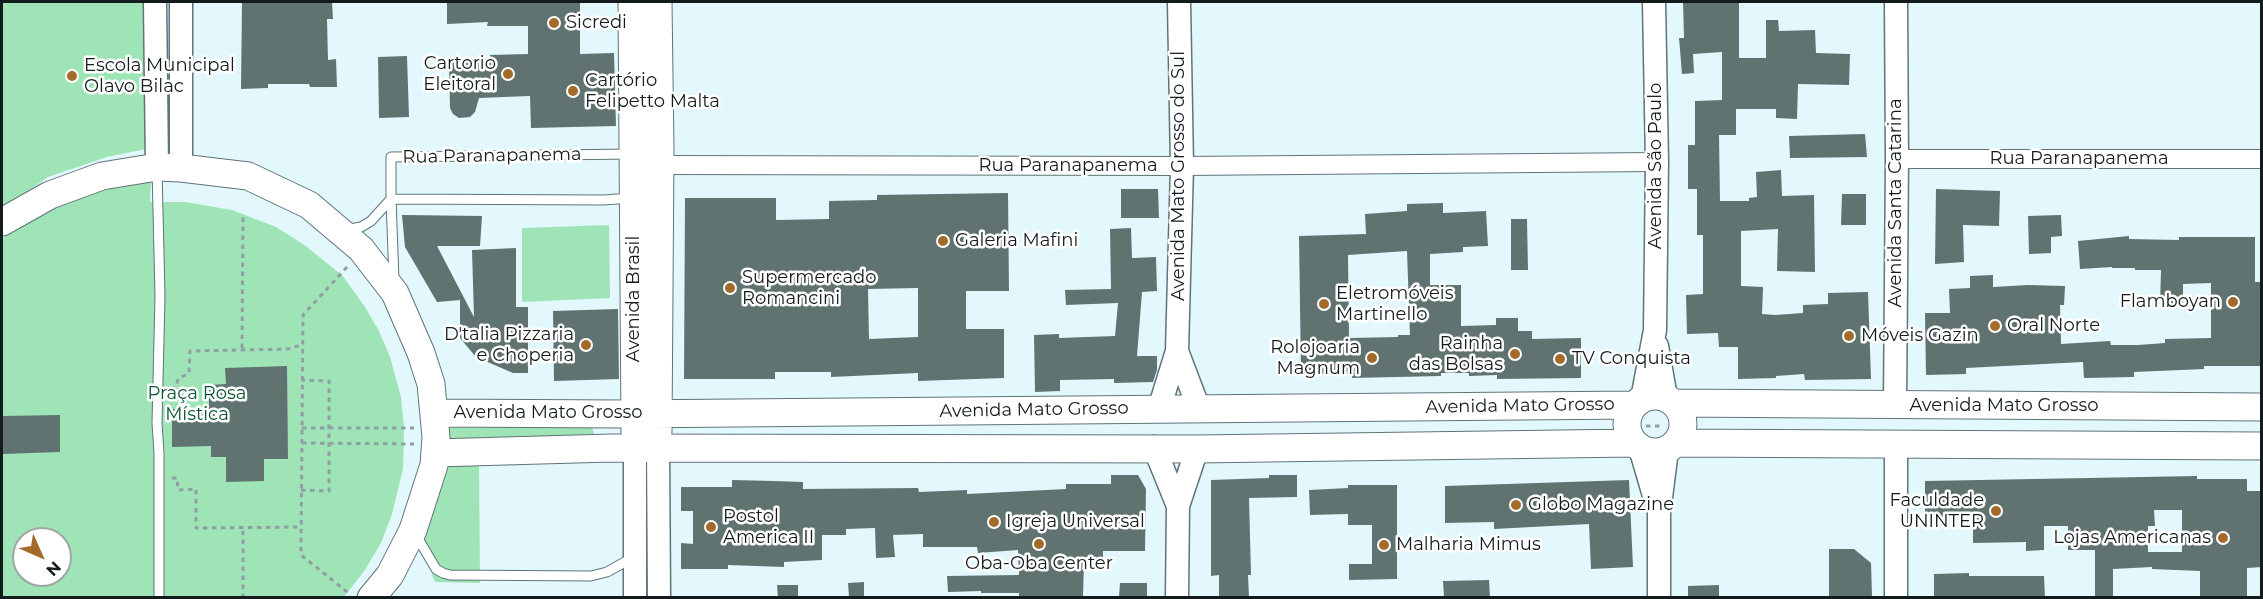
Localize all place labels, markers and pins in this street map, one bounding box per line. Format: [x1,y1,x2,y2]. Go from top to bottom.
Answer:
place label: Sicredi [566,12,627,34]
marker: Sicredi [547,16,561,30]
place label: Cartorio Eleitoral [423,53,496,96]
place label: Escola Municipal Olavo Bilac [84,55,235,98]
marker: Cartorio Eleitoral [501,67,515,81]
marker: Escola Municipal Olavo Bilac [65,69,79,83]
place label: Cartório Felipetto Malta [585,70,720,112]
marker: Cartório Felipetto Malta [566,84,580,98]
place label: Galeria Mafini [955,230,1078,252]
marker: Galeria Mafini [936,234,950,248]
place label: Supermercado Romancini [742,267,877,310]
marker: Supermercado Romancini [723,281,737,295]
place label: Eletromóveis Martinello [1336,283,1453,326]
place label: Flamboyan [2120,291,2221,313]
marker: Flamboyan [2226,295,2240,309]
marker: Eletromóveis Martinello [1317,297,1331,311]
place label: Oral Norte [2007,315,2100,337]
marker: Oral Norte [1988,319,2002,333]
place label: D'talia Pizzaria e Choperia [444,324,574,366]
place label: Móveis Gazin [1861,325,1979,347]
marker: Móveis Gazin [1842,329,1856,343]
place label: Rainha das Bolsas [1409,333,1503,376]
place label: Rolojoaria Magnum [1270,337,1360,380]
marker: D'talia Pizzaria e Choperia [579,338,593,352]
marker: Rainha das Bolsas [1508,347,1522,361]
place label: TV Conquista [1572,348,1691,370]
marker: Rolojoaria Magnum [1365,351,1379,365]
marker: TV Conquista [1553,352,1567,366]
place label: Faculdade UNINTER [1889,490,1984,532]
place label: Globo Magazine [1528,494,1674,516]
marker: Globo Magazine [1509,498,1523,512]
marker: Faculdade UNINTER [1989,504,2003,518]
place label: Postol America II [723,506,814,548]
place label: Igreja Universal [1006,511,1145,533]
marker: Igreja Universal [987,515,1001,529]
marker: Postol America II [704,520,718,534]
place label: Lojas Americanas [2053,527,2211,549]
marker: Lojas Americanas [2216,531,2230,545]
place label: Malharia Mimus [1396,534,1541,556]
marker: Oba-Oba Center [1032,537,1046,551]
marker: Malharia Mimus [1377,538,1391,552]
place label: Oba-Oba Center [965,553,1113,575]

